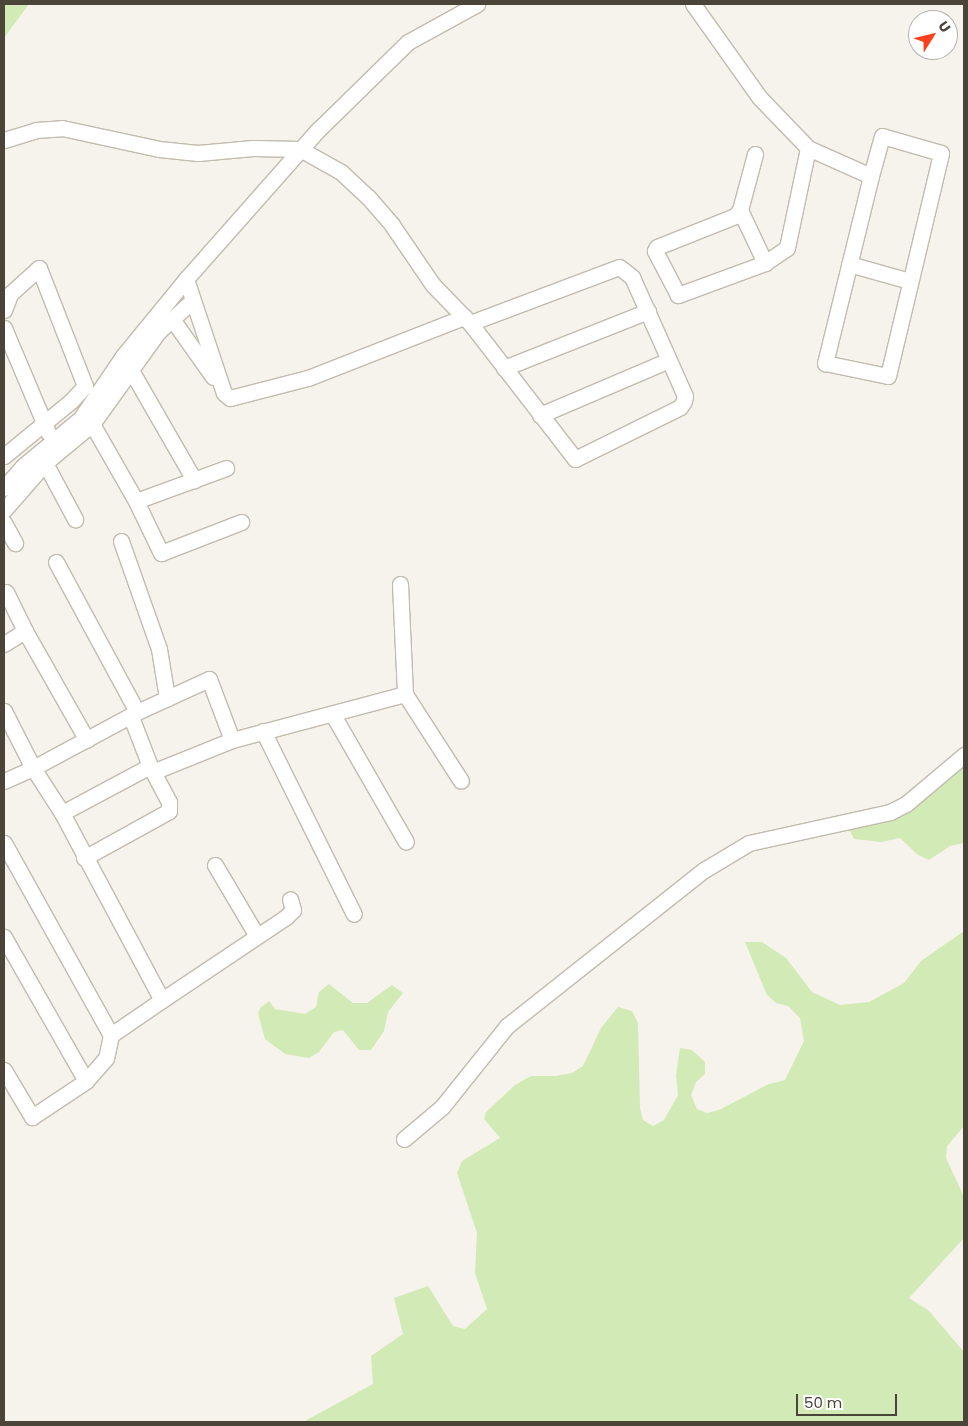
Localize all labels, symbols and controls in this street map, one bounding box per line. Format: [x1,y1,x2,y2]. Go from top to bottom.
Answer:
north arrow [908,10,958,60]
text: U [933,17,955,37]
scale bar [798,1384,899,1416]
text: 50 m [804,1392,842,1413]

